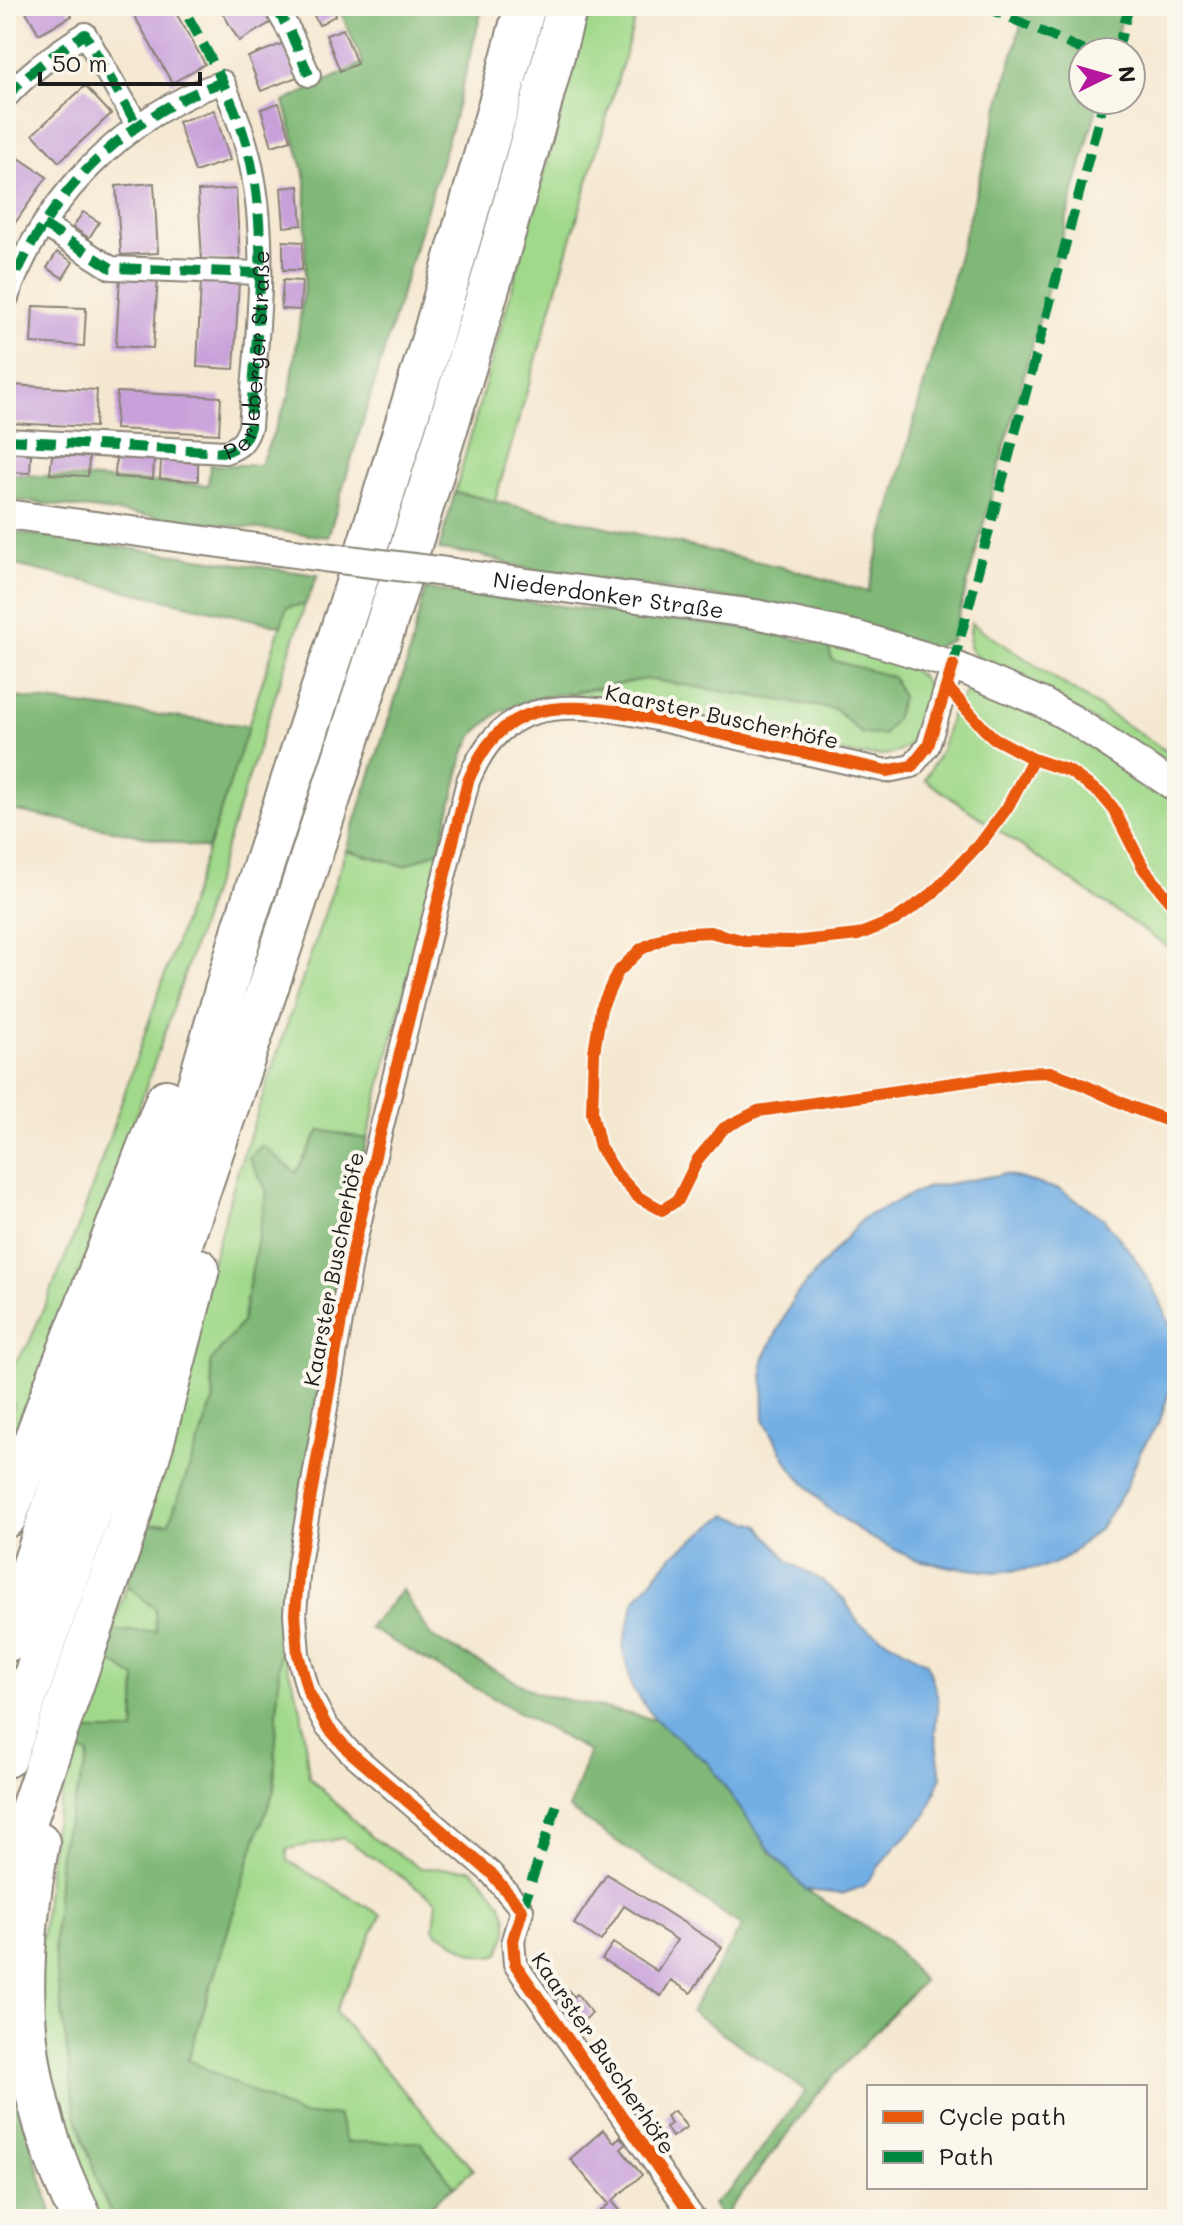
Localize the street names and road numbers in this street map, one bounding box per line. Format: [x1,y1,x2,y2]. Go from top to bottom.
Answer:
street label: Perleberger Straße [219,250,275,466]
street label: Niederdonker Straße [492,564,726,624]
street label: Kaarster Buscherhöfe [603,677,841,755]
street label: Kaarster Buscherhöfe [296,1149,370,1389]
street label: Kaarster Buscherhöfe [525,1946,683,2160]

